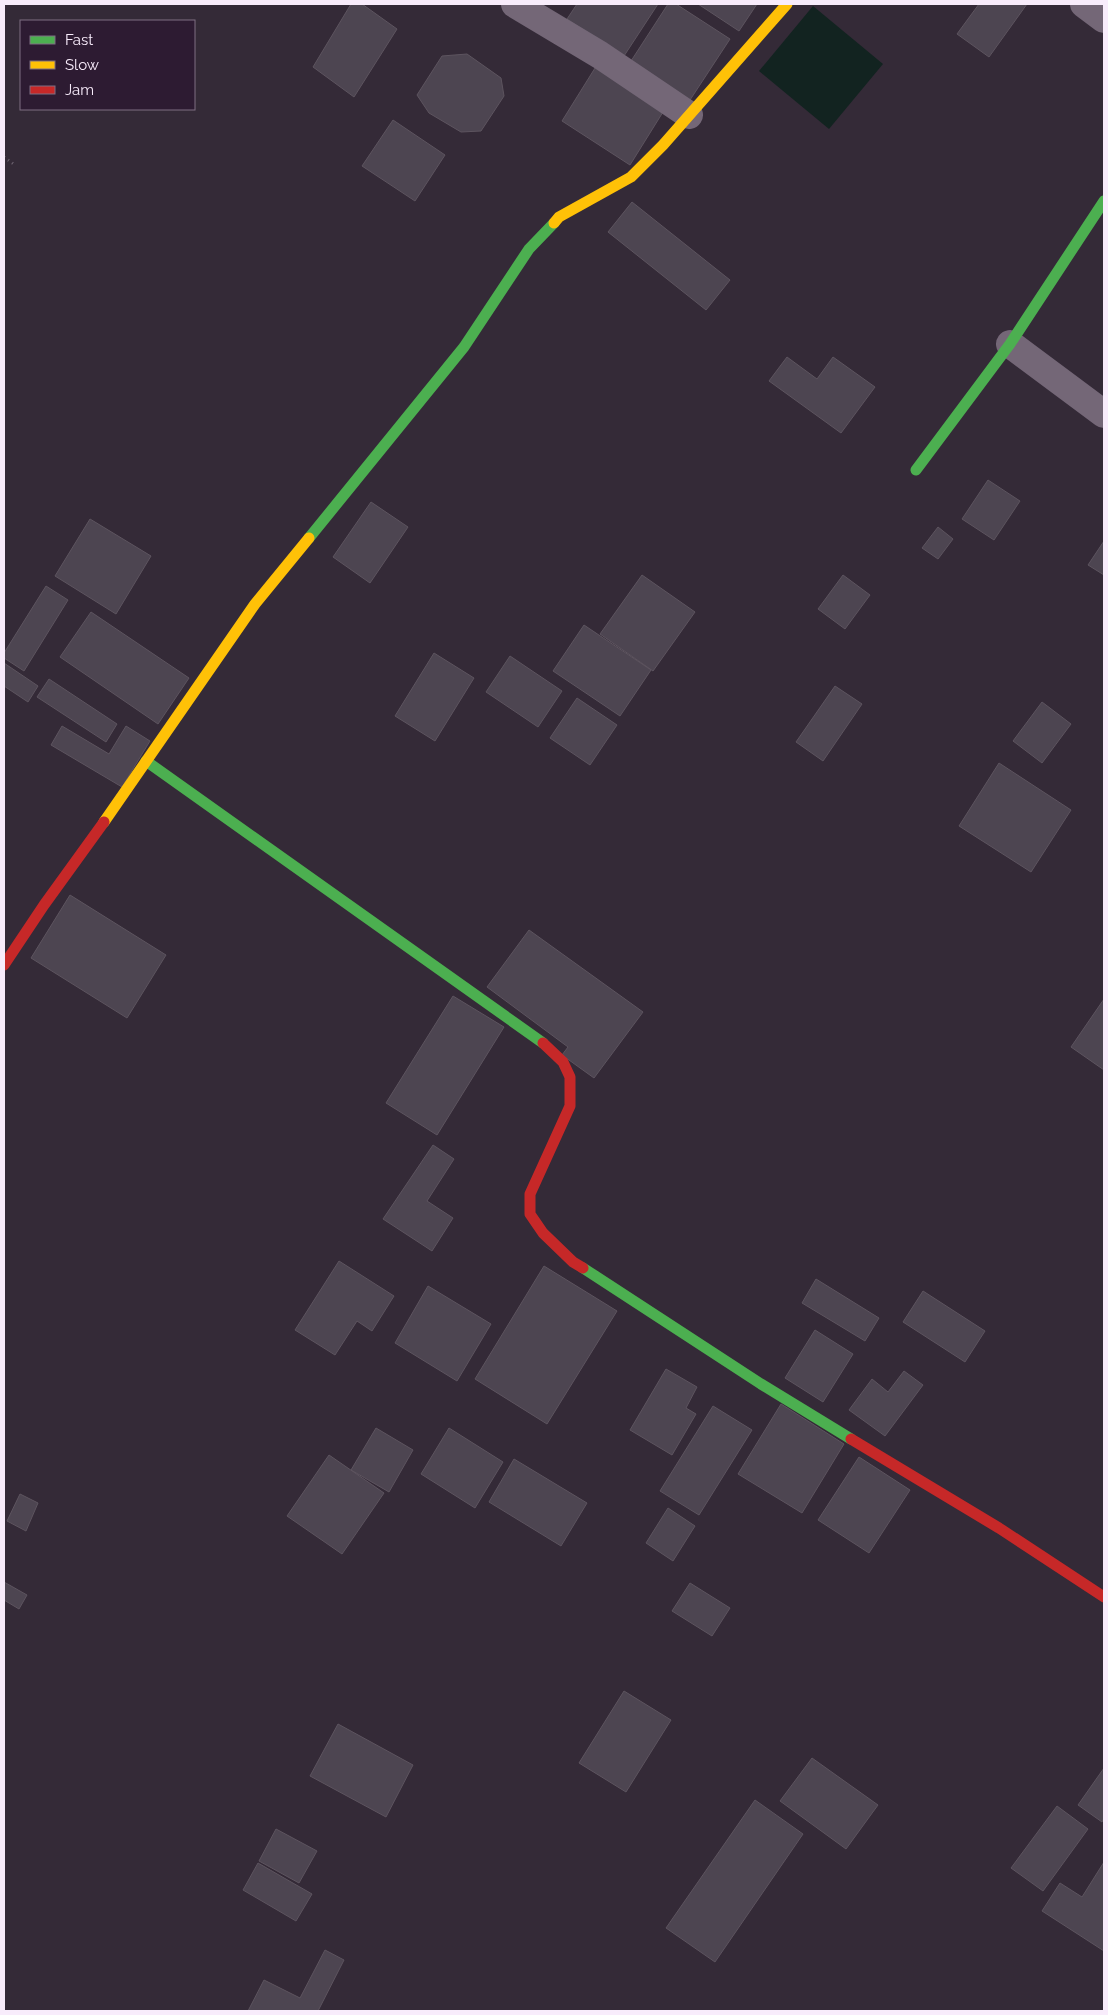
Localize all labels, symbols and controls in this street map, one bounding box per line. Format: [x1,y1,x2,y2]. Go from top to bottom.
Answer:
legend [20,20,195,110]
text: Fast [65,31,93,49]
text: Slow [65,56,99,74]
text: Jam [65,81,94,99]

